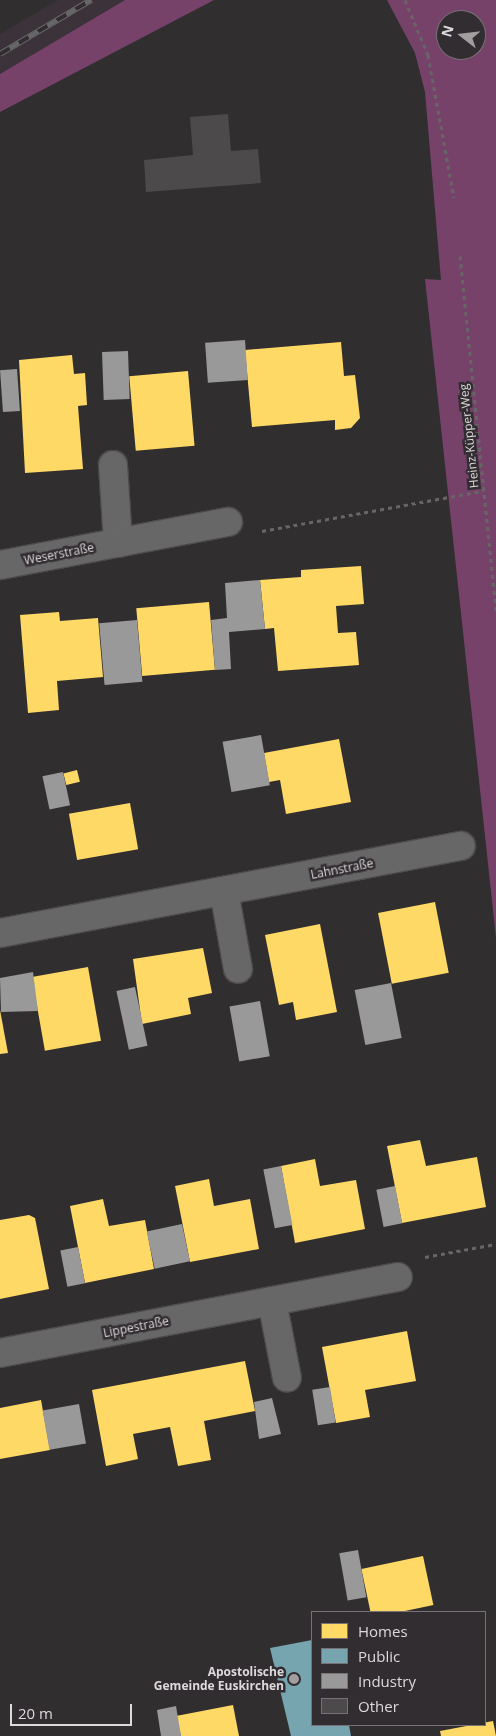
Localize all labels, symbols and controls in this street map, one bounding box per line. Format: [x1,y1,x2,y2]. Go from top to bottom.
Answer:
north arrow [436,10,486,60]
text: N [436,23,458,39]
street label: Heinz-Küpper-Weg [456,383,482,489]
street label: Weserstraße [23,540,95,568]
street label: Lahnstraße [309,856,375,882]
street label: Lippestraße [102,1314,170,1340]
legend [311,1611,486,1726]
text: Homes [358,1621,408,1641]
text: Public [358,1646,400,1666]
place label: Apostolische Gemeinde Euskirchen [154,1665,284,1693]
text: Industry [358,1671,416,1691]
marker: Apostolische Gemeinde Euskirchen [288,1673,300,1685]
scale bar [12,1694,135,1726]
text: Other [358,1696,399,1716]
text: 20 m [18,1703,53,1723]

